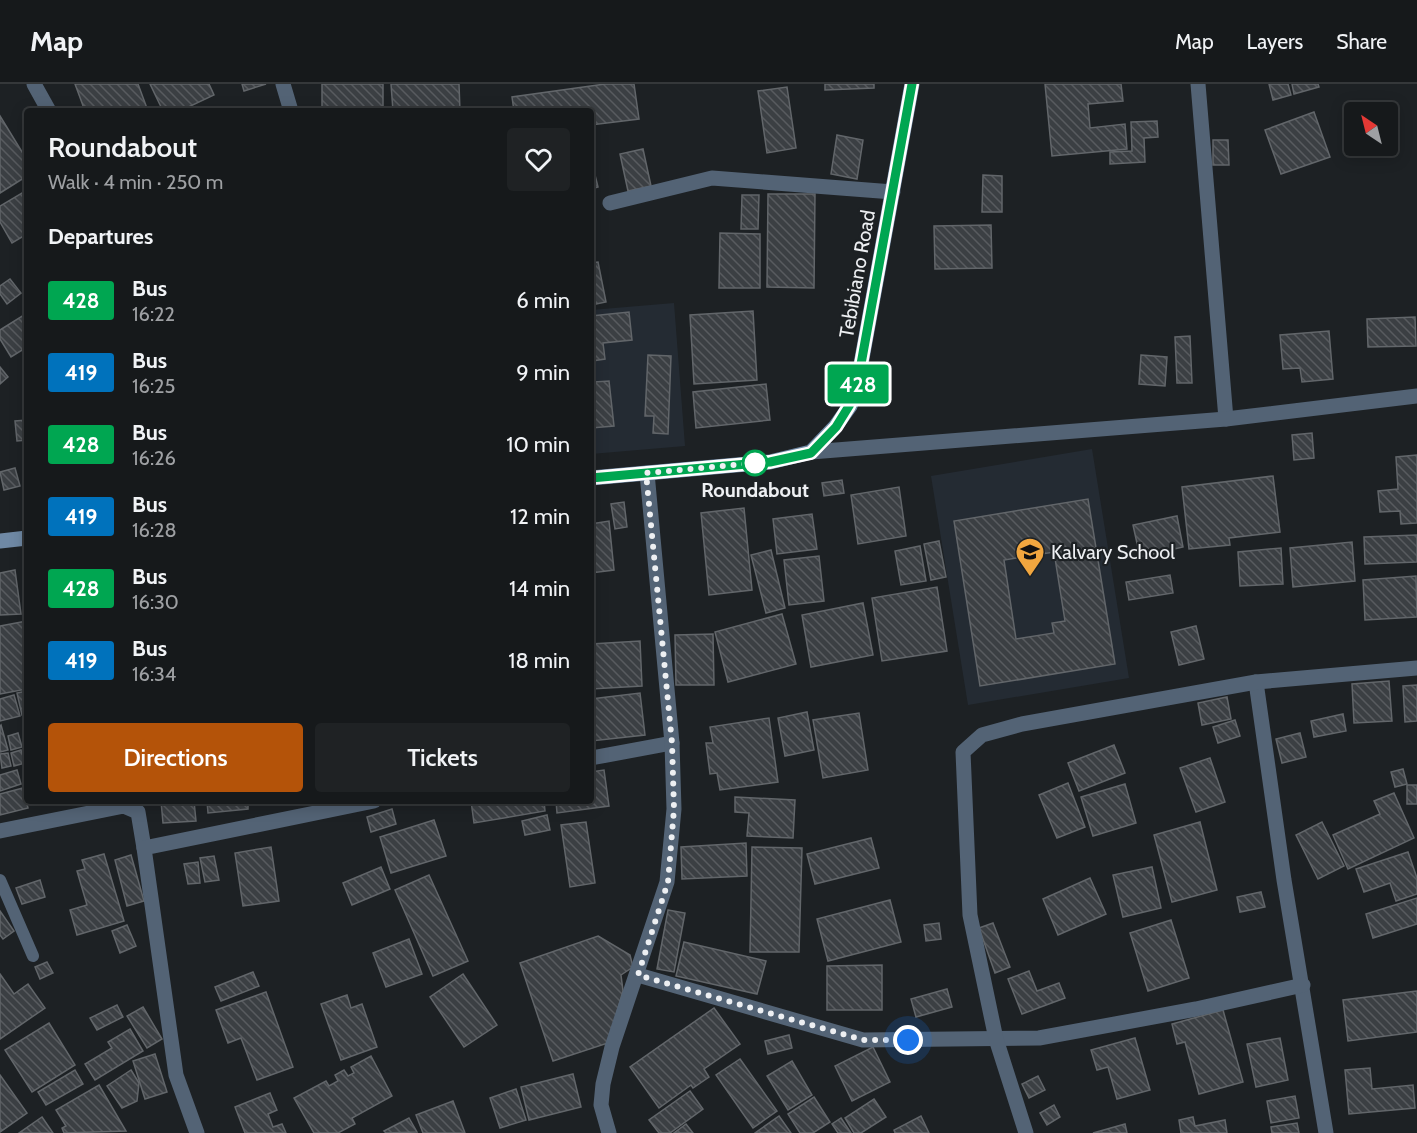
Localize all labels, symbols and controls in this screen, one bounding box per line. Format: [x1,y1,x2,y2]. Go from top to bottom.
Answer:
text: Map [30,24,83,58]
text: Map [1175,29,1214,54]
text: Layers [1247,29,1303,54]
text: Share [1336,29,1387,54]
north arrow [1344,102,1398,156]
map controls [1344,102,1398,156]
button: heart [507,128,570,191]
text: Roundabout [48,130,197,164]
text: Walk · 4 min · 250 m [48,170,223,194]
street label: Tebibiano Road [834,208,880,340]
text: Departures [48,223,153,250]
text: Bus [132,275,167,302]
text: 6 min [516,287,570,314]
text: 428 [63,288,99,313]
text: 16:22 [132,302,175,326]
text: Bus [132,347,167,374]
text: 9 min [516,359,570,386]
text: 419 [65,360,97,385]
line badge: 428 [824,364,892,404]
text: 428 [840,372,876,397]
text: 16:25 [132,374,175,398]
text: Bus [132,419,167,446]
text: 10 min [506,431,570,458]
text: 428 [63,432,99,457]
text: 16:26 [132,446,176,470]
marker: Roundabout [742,450,768,476]
place label: Roundabout [701,478,809,502]
text: Bus [132,491,167,518]
text: 12 min [510,503,570,530]
text: 419 [65,504,97,529]
text: 16:28 [132,518,177,542]
school or university icon: Kalvary School [1014,536,1046,578]
place label: Kalvary School [1051,540,1175,564]
text: Bus [132,563,167,590]
text: 14 min [509,575,570,602]
text: 428 [63,576,99,601]
text: 16:30 [132,590,179,614]
text: Bus [132,635,167,662]
text: 18 min [508,647,570,674]
text: 419 [65,648,97,673]
text: 16:34 [132,662,176,686]
button: Directions [48,723,303,792]
button: Tickets [315,723,570,792]
your location [893,1025,923,1055]

